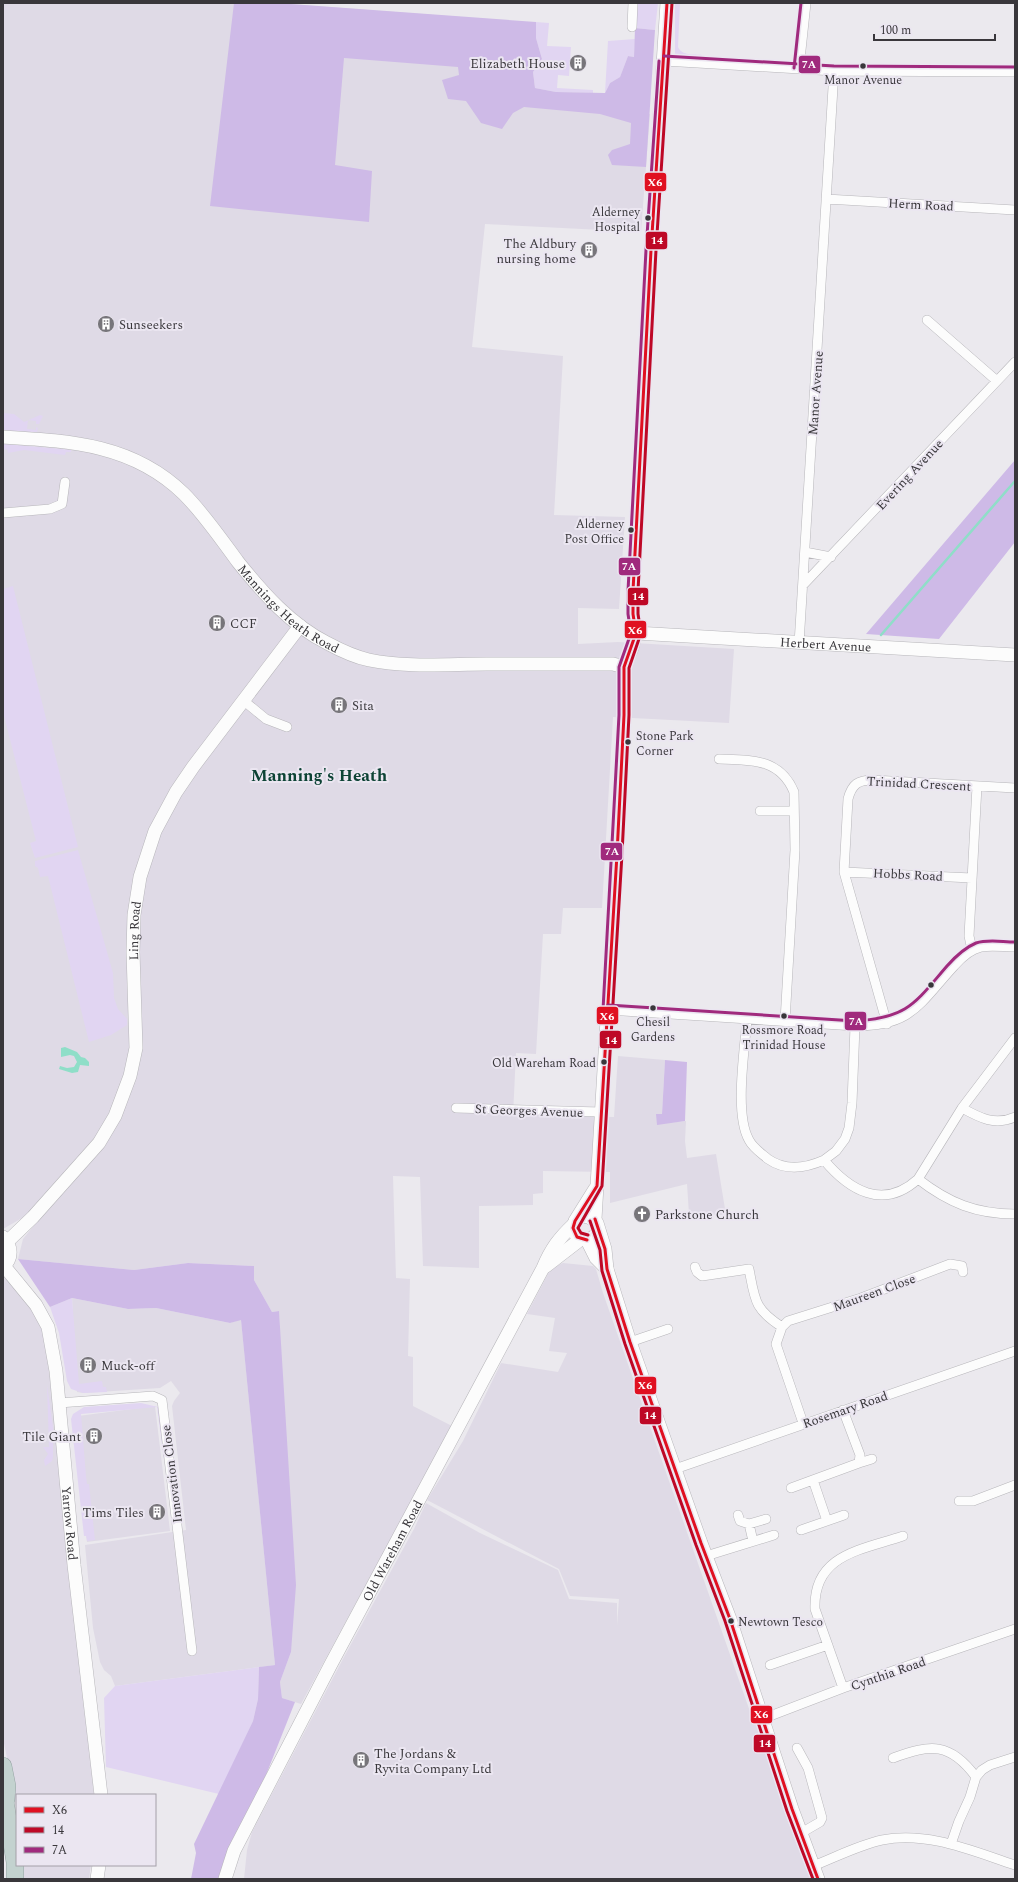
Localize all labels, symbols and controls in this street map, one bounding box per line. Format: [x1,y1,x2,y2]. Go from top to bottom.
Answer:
scale bar [874,16,995,42]
text: 100 m [880,21,911,40]
building icon: Elizabeth House [568,53,588,73]
place label: Elizabeth House [470,54,565,74]
line badge: 7A [798,55,821,74]
text: 7A [802,56,817,73]
marker: Manor Avenue [858,61,868,71]
place label: Manor Avenue [824,71,902,90]
line badge: X6 [644,172,667,192]
text: X6 [648,174,662,191]
street label: Herm Road [888,193,954,217]
place label: Alderney Hospital [592,203,641,237]
marker: Alderney Hospital [643,213,653,223]
line badge: 14 [645,231,668,250]
text: 14 [651,232,664,249]
place label: The Aldbury nursing home [496,234,577,269]
building icon: The Aldbury nursing home [579,240,599,260]
building icon: Sunseekers [96,314,116,334]
place label: Sunseekers [119,315,183,335]
street label: Manor Avenue [803,350,829,436]
street label: Evering Avenue [871,435,948,515]
place label: Alderney Post Office [564,515,625,549]
marker: Alderney Post Office [626,525,636,535]
line badge: 7A [618,557,641,576]
text: 7A [622,558,637,575]
street label: Mannings Heath Road [232,560,342,659]
line badge: 14 [627,587,649,606]
text: 14 [632,588,645,605]
building icon: CCF [207,613,227,633]
place label: CCF [230,614,257,634]
line badge: X6 [624,620,647,639]
text: X6 [628,622,642,639]
street label: Herbert Avenue [779,632,872,658]
building icon: Sita [329,695,349,715]
place label: Sita [352,696,375,716]
place label: Stone Park Corner [636,727,694,761]
marker: Stone Park Corner [623,737,633,747]
district label: Manning's Heath [251,763,388,789]
street label: Trinidad Crescent [866,771,972,797]
line badge: 7A [600,842,623,861]
text: 7A [605,843,620,860]
street label: Hobbs Road [872,863,944,887]
street label: Ling Road [124,900,147,961]
unlabelled marker [926,980,936,990]
marker: Chesil Gardens [648,1003,658,1013]
line badge: X6 [596,1006,619,1025]
text: X6 [600,1008,614,1025]
marker: Rossmore Road, Trinidad House [779,1011,789,1021]
line badge: 7A [844,1011,867,1031]
place label: Chesil Gardens [631,1013,675,1047]
text: 7A [849,1013,864,1030]
place label: Rossmore Road, Trinidad House [741,1021,827,1055]
line badge: 14 [599,1030,622,1049]
text: 14 [605,1032,618,1049]
place label: Old Wareham Road [492,1054,596,1073]
marker: Old Wareham Road [599,1057,609,1067]
street label: St Georges Avenue [474,1099,583,1123]
church icon: Parkstone Church [632,1204,652,1224]
place label: Parkstone Church [655,1205,759,1225]
street label: Maureen Close [830,1269,919,1317]
building icon: Muck-off [78,1355,98,1375]
place label: Muck-off [101,1356,156,1376]
line badge: X6 [634,1376,657,1395]
text: X6 [638,1377,652,1394]
street label: Rosemary Road [800,1386,891,1434]
line badge: 14 [639,1406,662,1425]
text: 14 [644,1407,657,1424]
street label: Innovation Close [156,1424,188,1524]
building icon: Tile Giant [84,1426,104,1446]
place label: Tile Giant [22,1427,81,1447]
street label: Yarrow Road [56,1485,83,1561]
street label: Old Wareham Road [357,1496,428,1605]
building icon: Tims Tiles [147,1502,167,1522]
place label: Tims Tiles [83,1503,144,1523]
place label: Newtown Tesco [738,1613,823,1632]
marker: Newtown Tesco [726,1616,736,1626]
street label: Cynthia Road [848,1652,929,1696]
line badge: X6 [750,1705,773,1724]
text: X6 [754,1706,768,1723]
line badge: 14 [753,1734,776,1753]
text: 14 [759,1735,772,1752]
place label: The Jordans & Ryvita Company Ltd [374,1744,492,1779]
building icon: The Jordans & Ryvita Company Ltd [351,1750,371,1770]
legend [16,1794,156,1866]
text: X6 [52,1801,67,1820]
text: 14 [52,1821,64,1840]
text: 7A [52,1841,67,1860]

